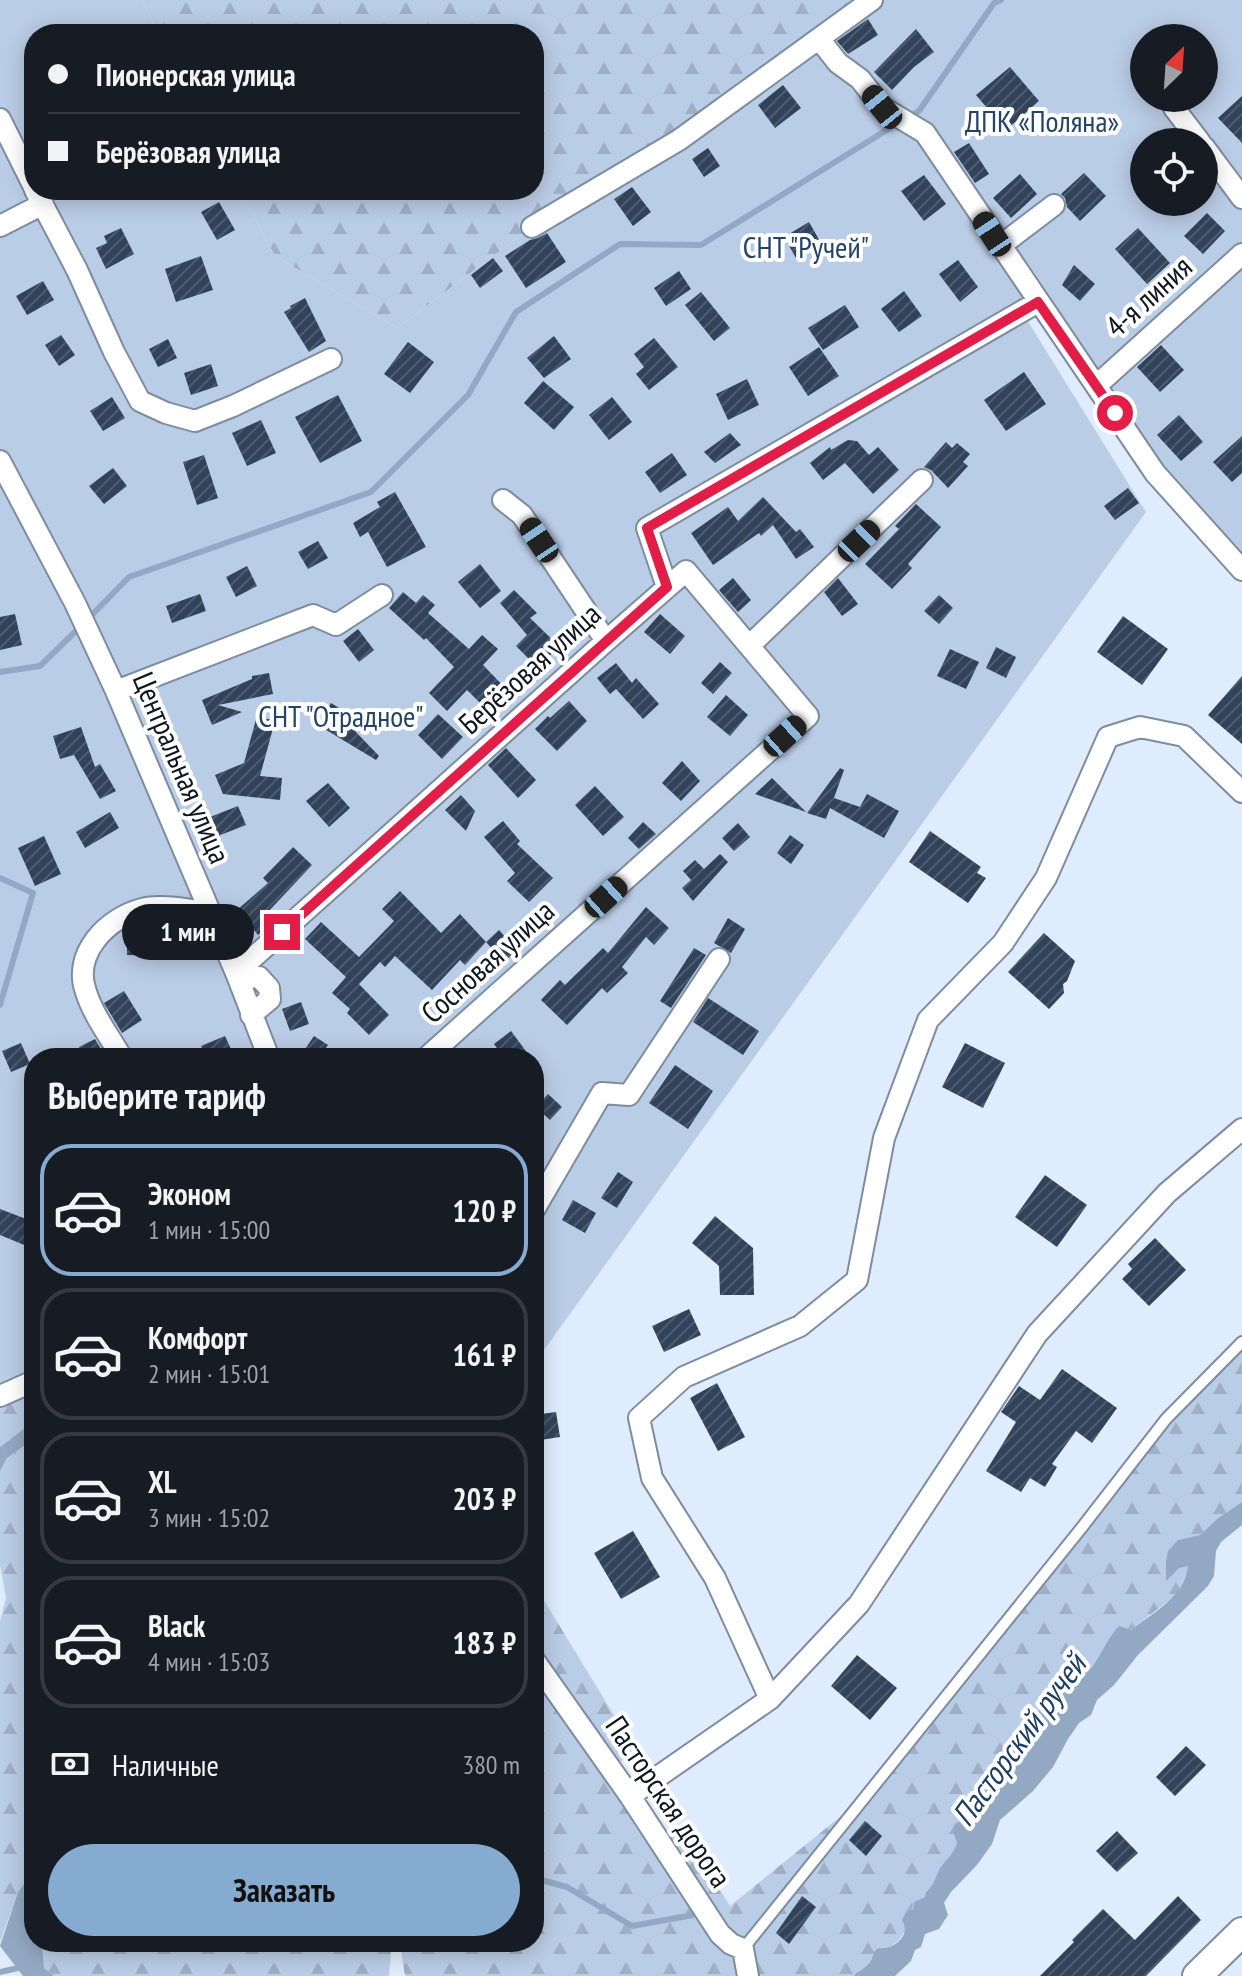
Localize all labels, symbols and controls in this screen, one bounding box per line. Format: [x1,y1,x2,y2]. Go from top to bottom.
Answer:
north arrow [1130,24,1218,112]
map controls [1130,24,1218,216]
text: Пионерская улица [96,55,296,94]
car [858,81,906,133]
park label: ДПК «Поляна» [965,101,1119,140]
button: locate [1130,128,1218,216]
text: Берёзовая улица [96,132,281,171]
car [969,207,1015,261]
park label: СНТ "Ручей" [743,227,869,266]
street label: 4-я линия [1097,247,1199,345]
route start [1097,395,1133,431]
car [516,513,562,567]
car [833,516,885,566]
street label: Берёзовая улица [450,594,608,742]
street label: Центральная улица [125,666,240,869]
park label: СНТ "Отрадное" [258,696,424,735]
car [759,711,811,761]
car [580,872,632,922]
street label: Сосновая улица [412,891,562,1031]
callout: 1 мин [122,904,254,960]
route end [264,914,300,950]
text: 1 мин [160,915,216,948]
text: Выберите тариф [48,1072,266,1119]
icon: car [52,1174,124,1246]
text: Эконом [148,1174,231,1213]
text: 120 ₽ [452,1191,516,1230]
text: 1 мин · 15:00 [148,1213,270,1246]
icon: car [52,1318,124,1390]
text: Комфорт [148,1318,247,1357]
text: 161 ₽ [452,1335,516,1374]
text: 2 мин · 15:01 [148,1357,270,1390]
icon: car [52,1462,124,1534]
text: XL [148,1462,177,1501]
text: 203 ₽ [452,1479,516,1518]
text: 3 мин · 15:02 [148,1501,270,1534]
icon: car [52,1606,124,1678]
text: Black [148,1606,205,1645]
text: 183 ₽ [452,1623,516,1662]
water label: Пасторский ручей [942,1643,1096,1834]
text: 4 мин · 15:03 [148,1645,270,1678]
street label: Пасторская дорога [598,1708,741,1894]
icon: cash [48,1742,92,1786]
text: Наличные [112,1745,219,1784]
text: 380 m [462,1748,520,1781]
button: Заказать [48,1844,520,1936]

